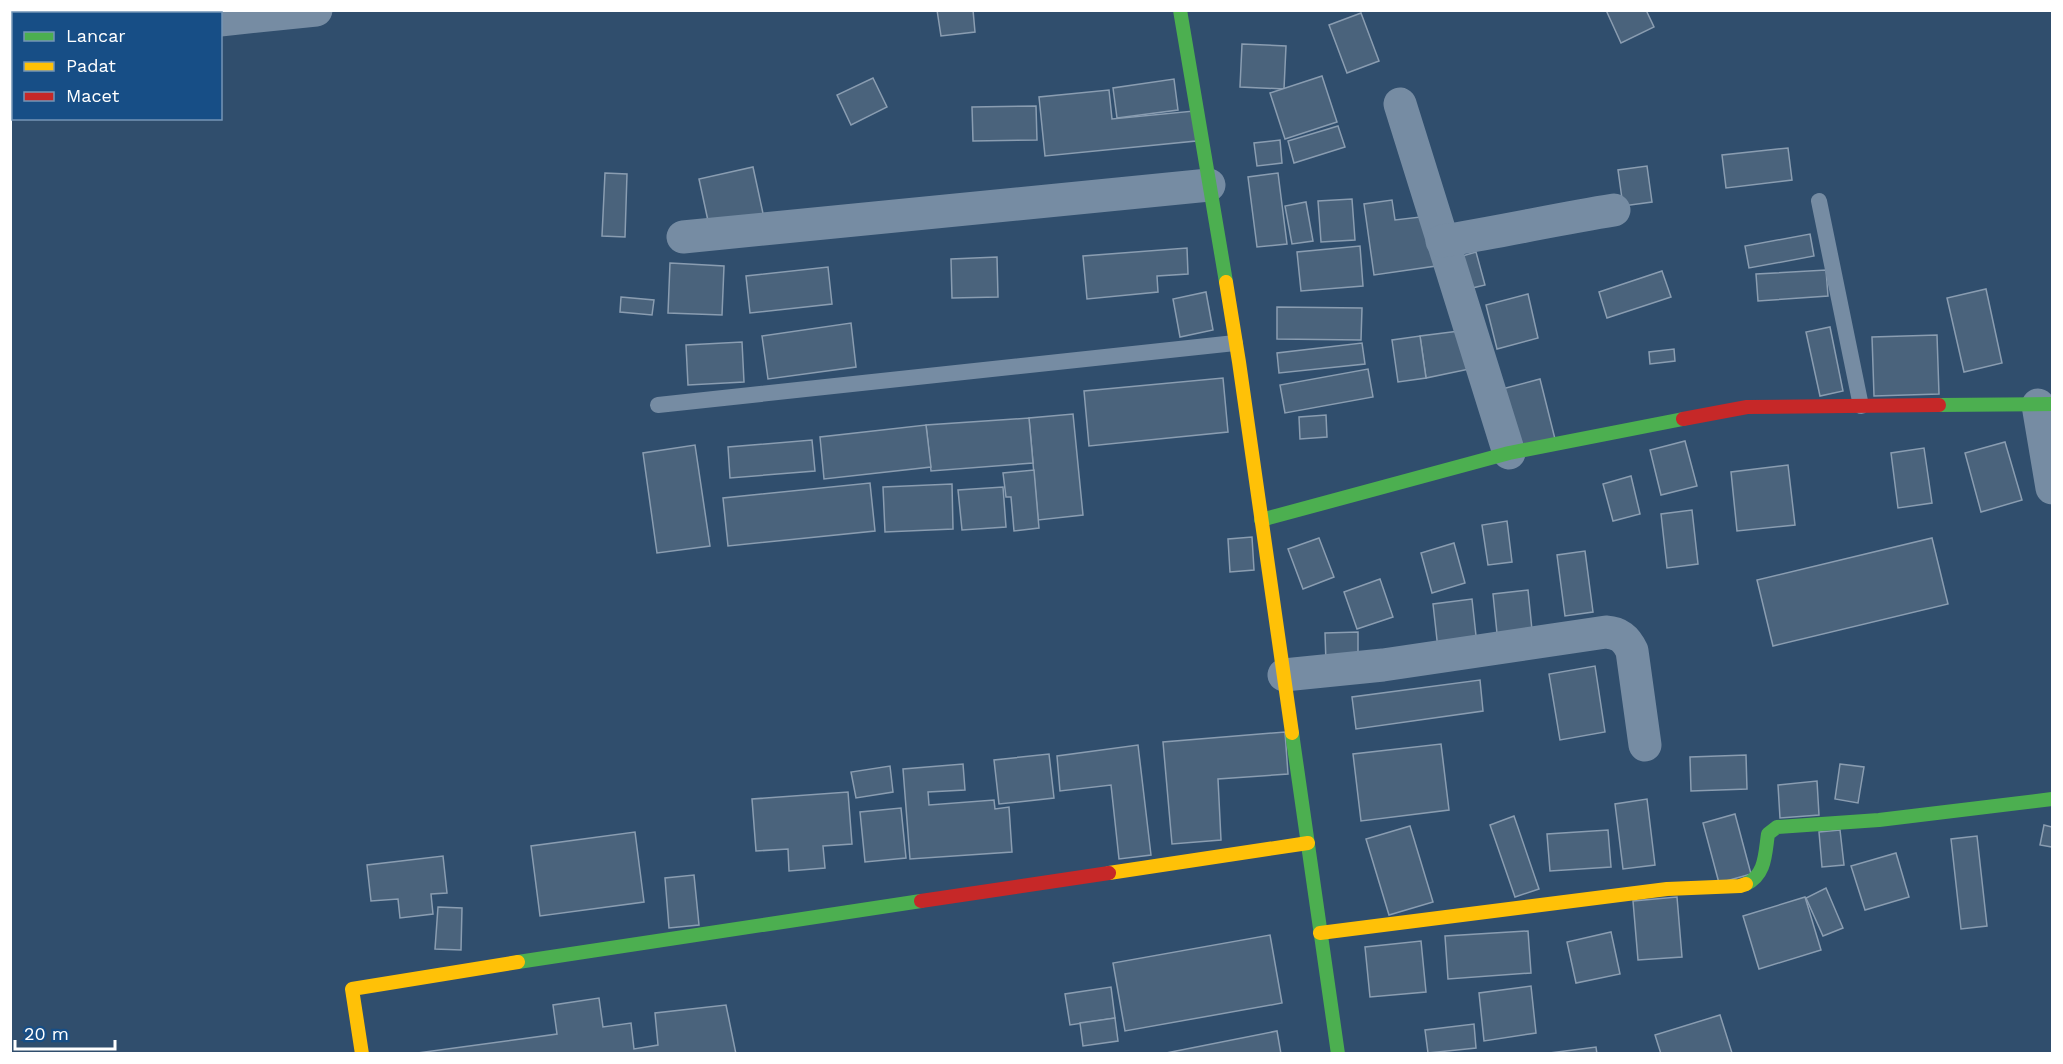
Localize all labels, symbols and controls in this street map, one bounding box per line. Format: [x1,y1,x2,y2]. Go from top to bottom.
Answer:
legend [12,12,222,120]
text: Lancar [66,25,126,46]
text: Padat [66,55,116,76]
text: Macet [66,85,120,106]
scale bar [15,1013,116,1051]
text: 20 m [24,1023,69,1044]

